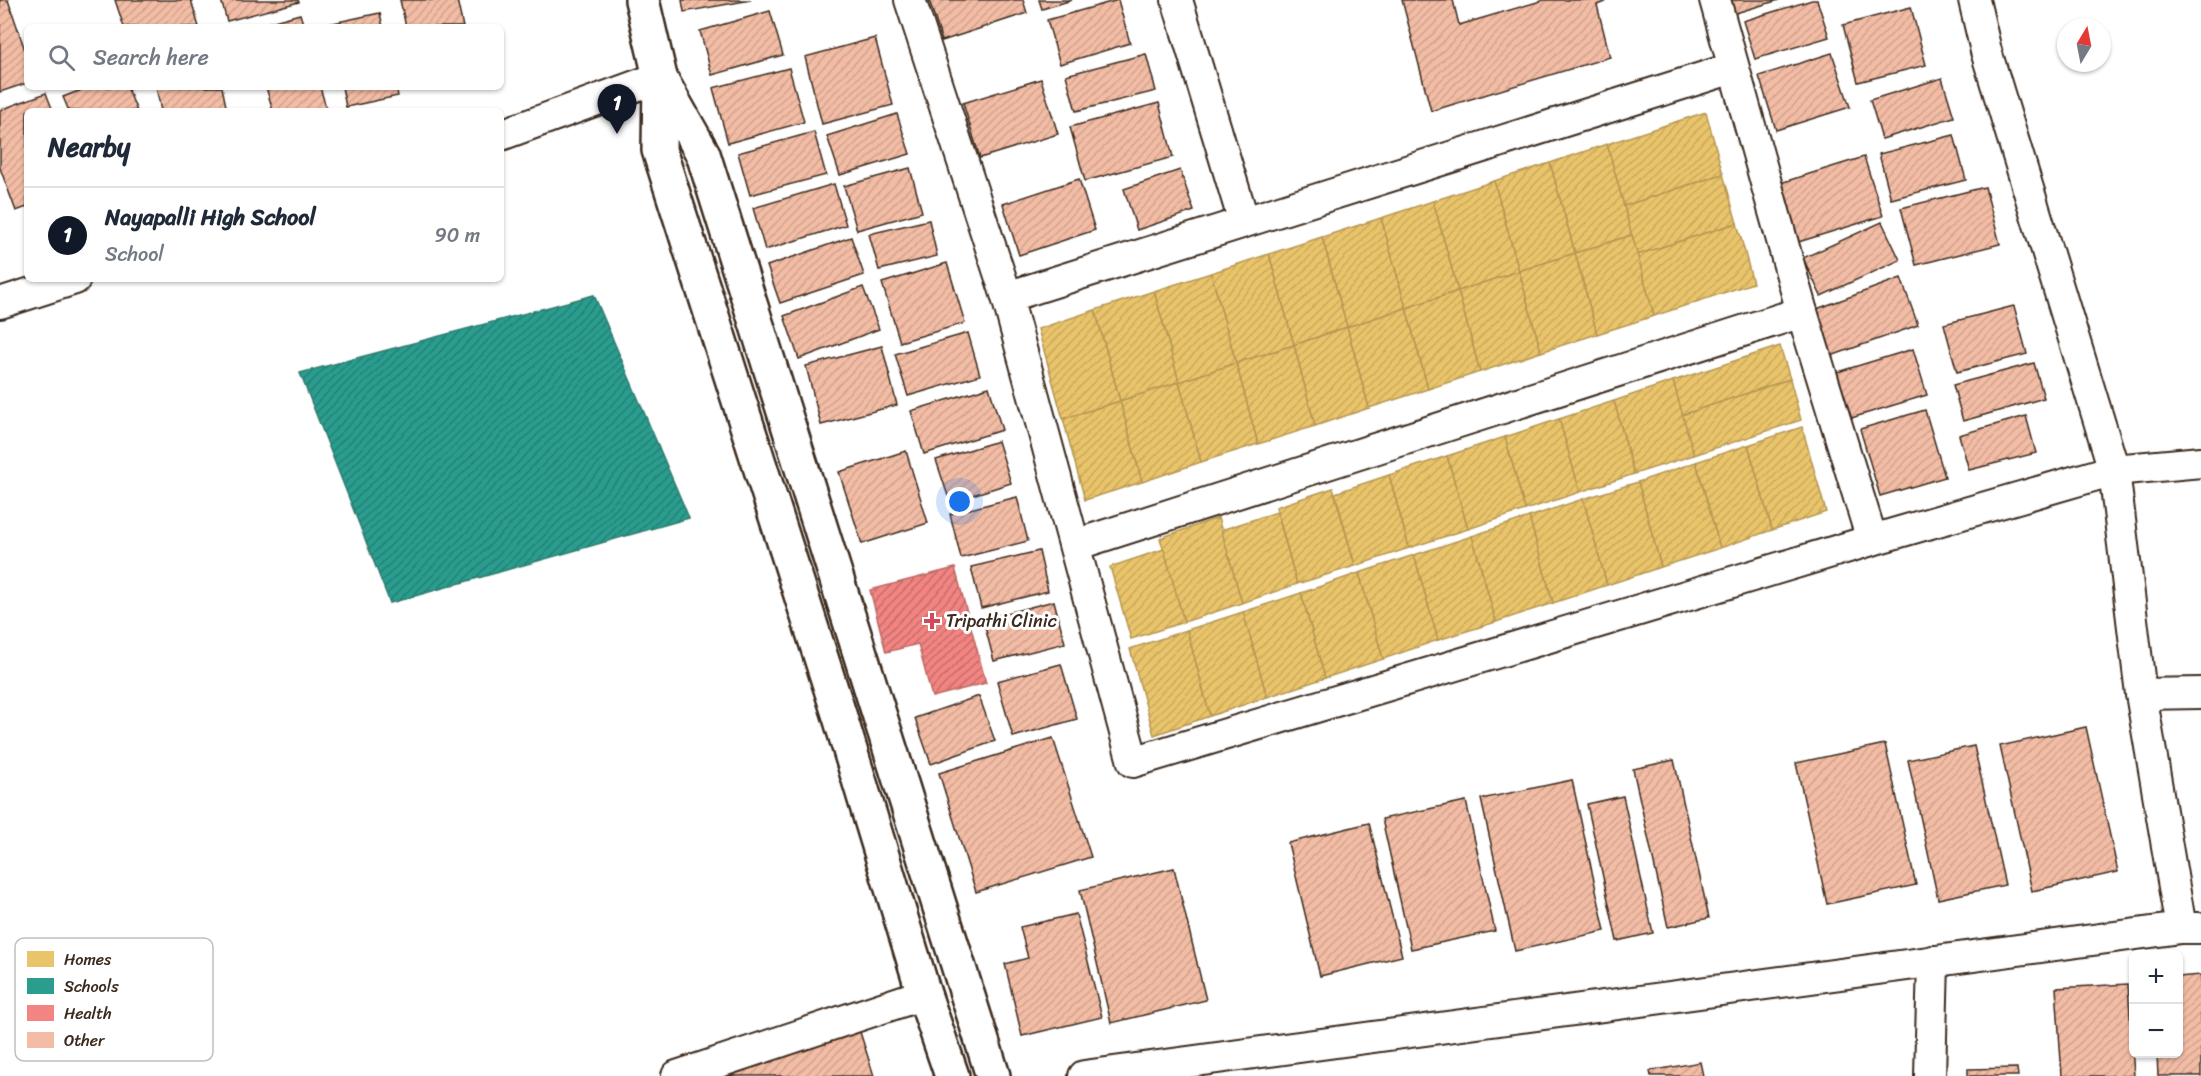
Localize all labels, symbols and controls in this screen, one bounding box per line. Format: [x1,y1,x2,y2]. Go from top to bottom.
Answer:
north arrow [2057,18,2111,72]
search box [24,24,504,90]
text: Search here [93,38,209,77]
icon: search [45,41,78,74]
pin: 1 [598,84,636,134]
text: Nearby [48,124,130,170]
text: Nayapalli High School [105,198,316,237]
text: 1 [63,218,72,253]
text: 90 m [435,218,480,253]
text: School [105,237,164,272]
your location [945,487,974,516]
place label: Tripathi Clinic [946,605,1057,637]
marker: Tripathi Clinic [923,612,941,630]
legend [15,938,213,1061]
text: Homes [64,945,112,974]
map controls [2129,950,2183,1058]
button: + [2129,950,2183,1004]
text: Schools [64,972,119,1001]
text: Health [64,999,112,1028]
button: − [2129,1004,2183,1058]
text: Other [64,1026,106,1055]

